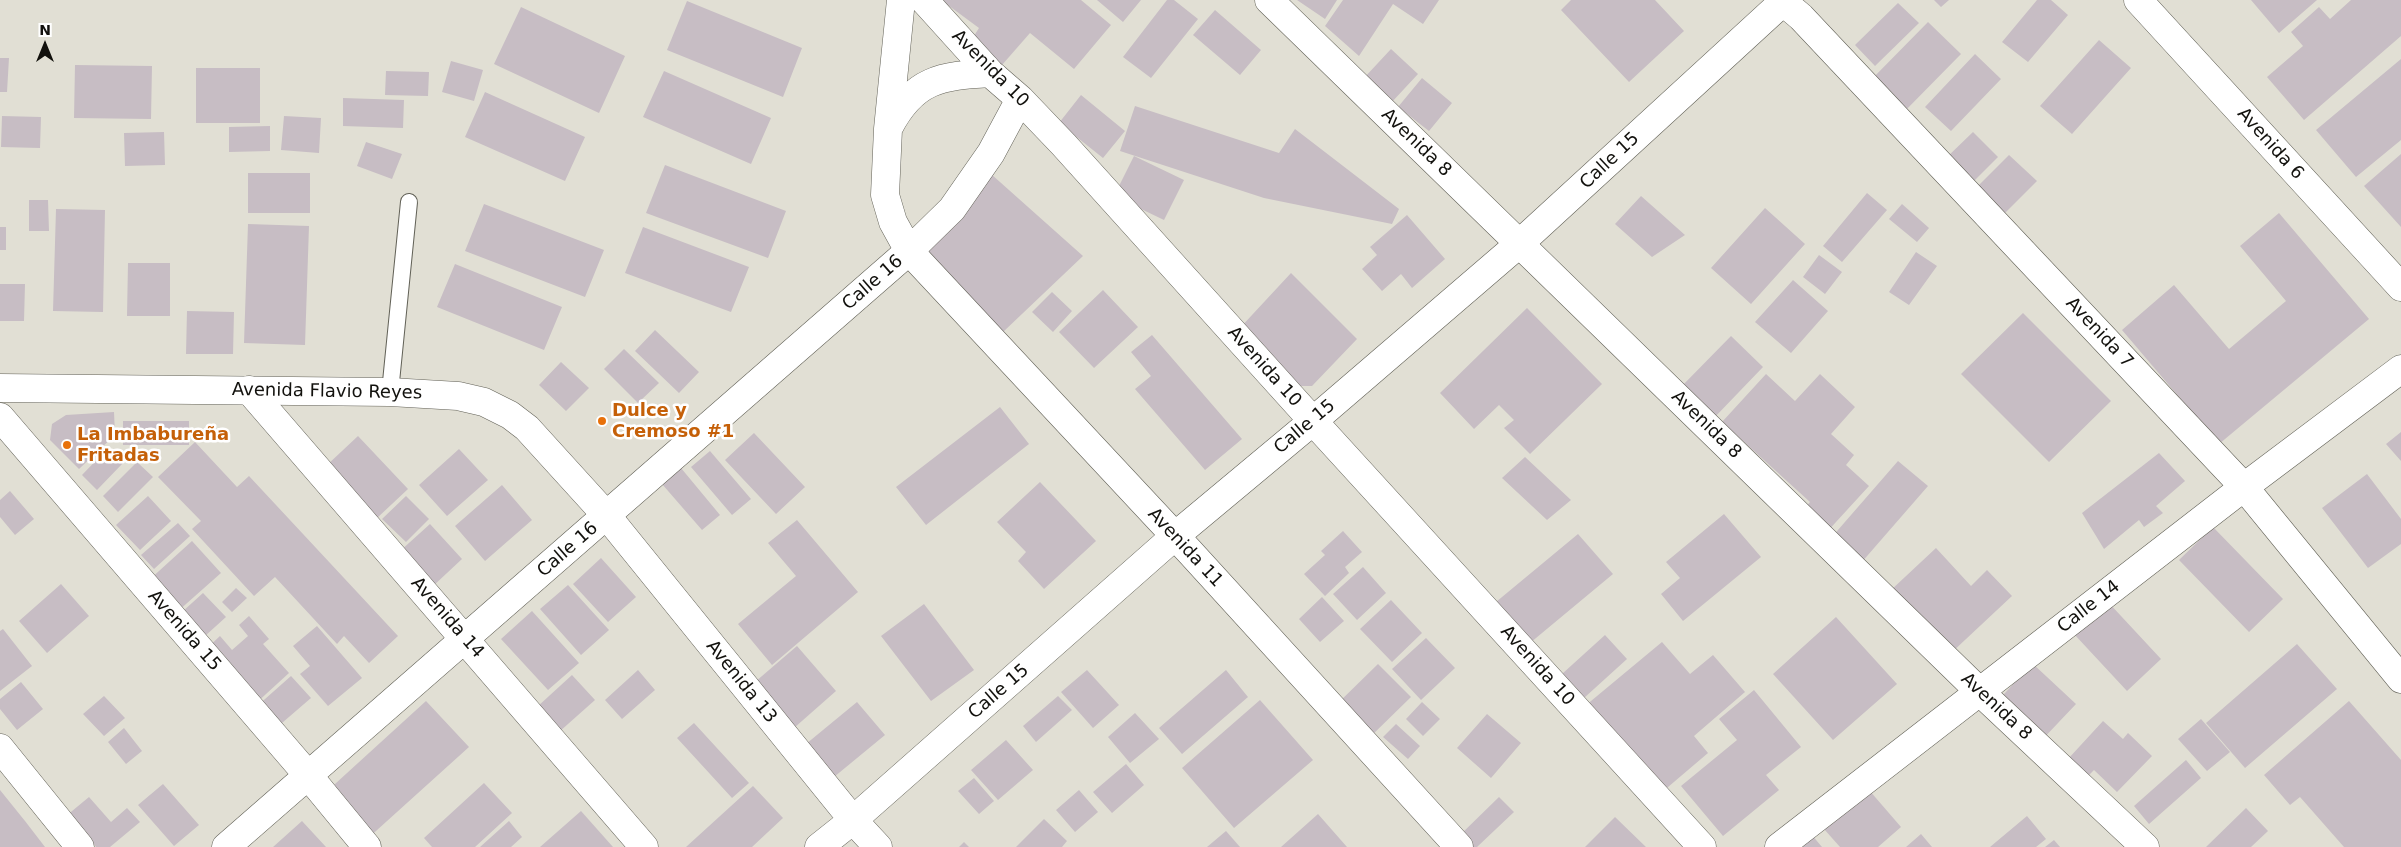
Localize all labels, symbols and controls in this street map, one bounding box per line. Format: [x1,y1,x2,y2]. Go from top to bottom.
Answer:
north arrow [20,20,70,70]
text: N [39,22,51,38]
street label: Avenida 10 [947,26,1033,112]
street label: Avenida 8 [1376,104,1456,182]
street label: Avenida 6 [2232,104,2308,184]
street label: Calle 15 [1576,128,1644,194]
street label: Calle 16 [838,251,908,315]
street label: Avenida 7 [2061,293,2137,373]
street label: Avenida 10 [1222,322,1306,412]
street label: Avenida Flavio Reyes [232,380,422,404]
street label: Avenida 8 [1666,386,1746,464]
street label: Calle 15 [1270,395,1340,459]
place label: Dulce y Cremoso #1 [612,400,734,442]
marker: Dulce y Cremoso #1 [596,415,608,427]
place label: La Imbabureña Fritadas [77,424,229,466]
marker: La Imbabureña Fritadas [61,439,73,451]
street label: Avenida 11 [1143,504,1227,592]
street label: Calle 16 [533,518,603,582]
street label: Avenida 14 [406,573,488,663]
street label: Calle 14 [2053,576,2125,638]
street label: Avenida 15 [143,586,225,676]
street label: Avenida 10 [1495,621,1579,711]
street label: Avenida 13 [701,636,781,728]
street label: Calle 15 [964,660,1034,724]
street label: Avenida 8 [1956,669,2036,745]

